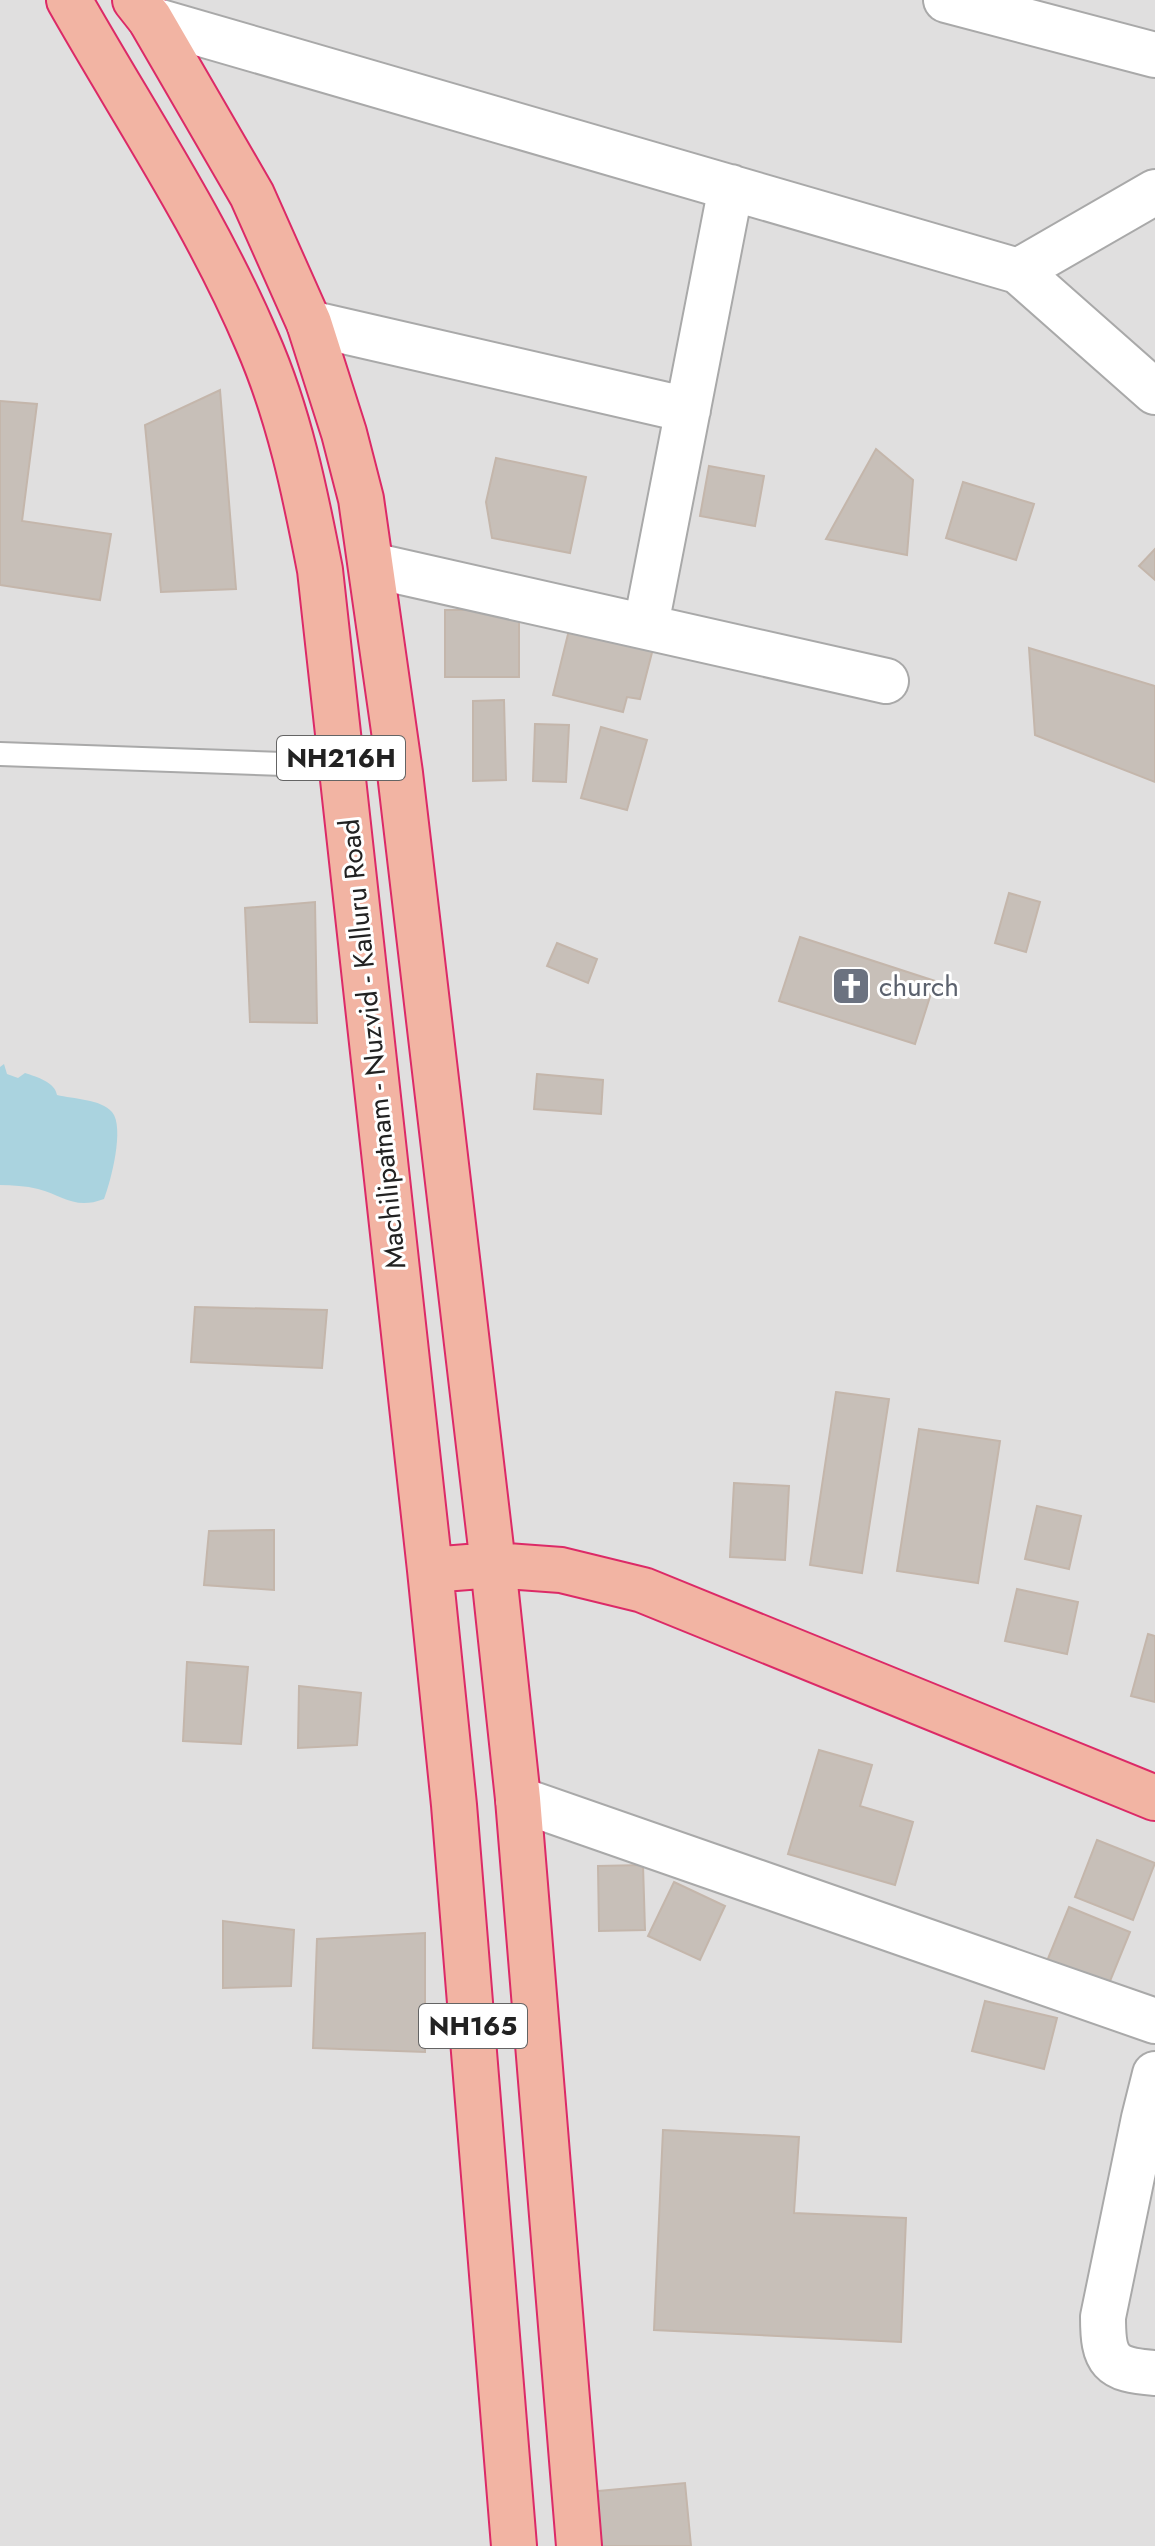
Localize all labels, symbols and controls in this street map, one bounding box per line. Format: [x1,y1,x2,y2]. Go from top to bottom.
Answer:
road number: NH216H [277,736,405,780]
street label: Machilipatnam - Nuzvid - Kalluru Road [328,817,417,1271]
church icon: church [830,965,872,1007]
place label: church [879,966,959,1007]
road number: NH165 [419,2004,527,2048]

